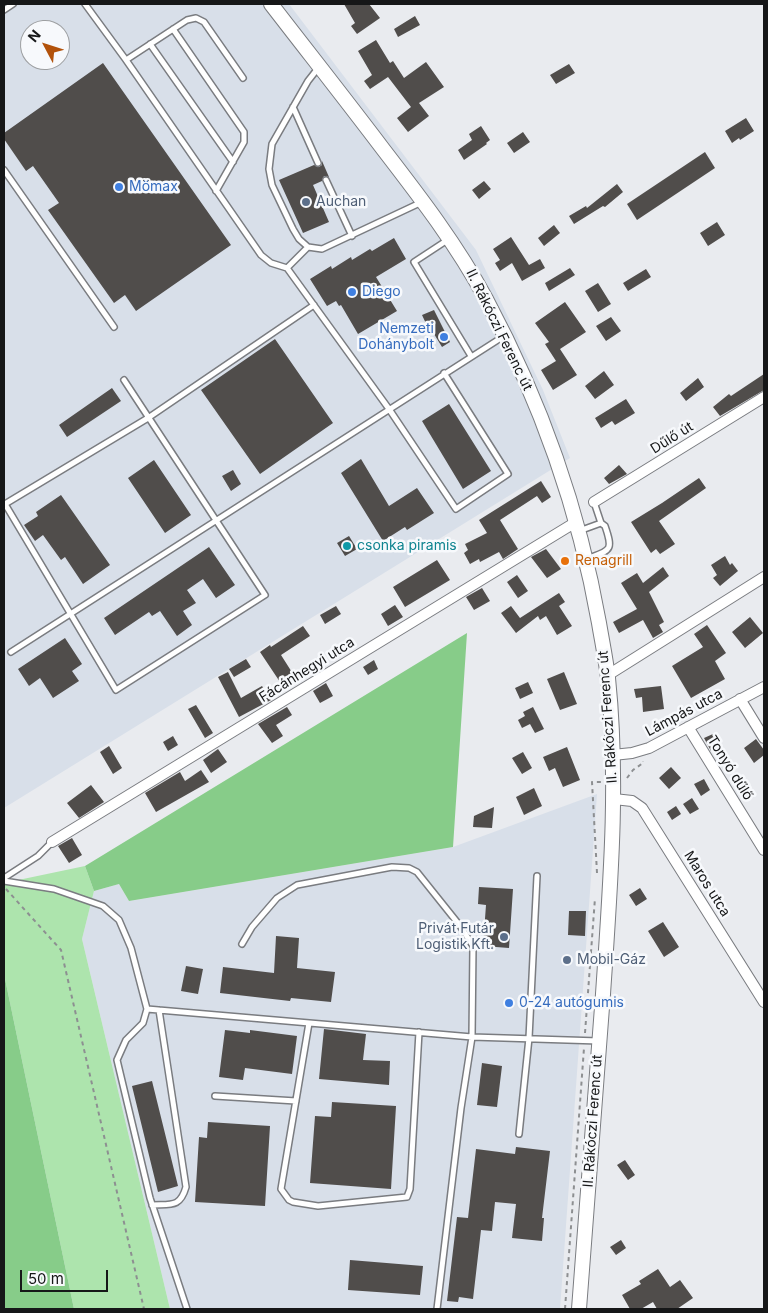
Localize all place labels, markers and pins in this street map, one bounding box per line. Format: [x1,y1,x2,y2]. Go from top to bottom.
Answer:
place label: Mömax [129,179,178,195]
marker: Mömax [113,181,125,193]
place label: Auchan [316,194,366,210]
marker: Auchan [300,196,312,208]
place label: Diego [362,284,401,300]
marker: Diego [346,286,358,298]
place label: Nemzeti Dohánybolt [358,321,434,354]
marker: Nemzeti Dohánybolt [438,331,450,343]
place label: csonka piramis [357,538,457,554]
marker: csonka piramis [341,540,353,552]
place label: Renagrill [575,553,632,569]
marker: Renagrill [559,555,571,567]
place label: Privát Futár Logistik Kft. [416,921,494,954]
marker: Privát Futár Logistik Kft. [498,931,510,943]
place label: Mobil-Gáz [577,952,646,968]
marker: Mobil-Gáz [561,954,573,966]
place label: 0-24 autógumis [519,995,624,1011]
marker: 0-24 autógumis [503,997,515,1009]

